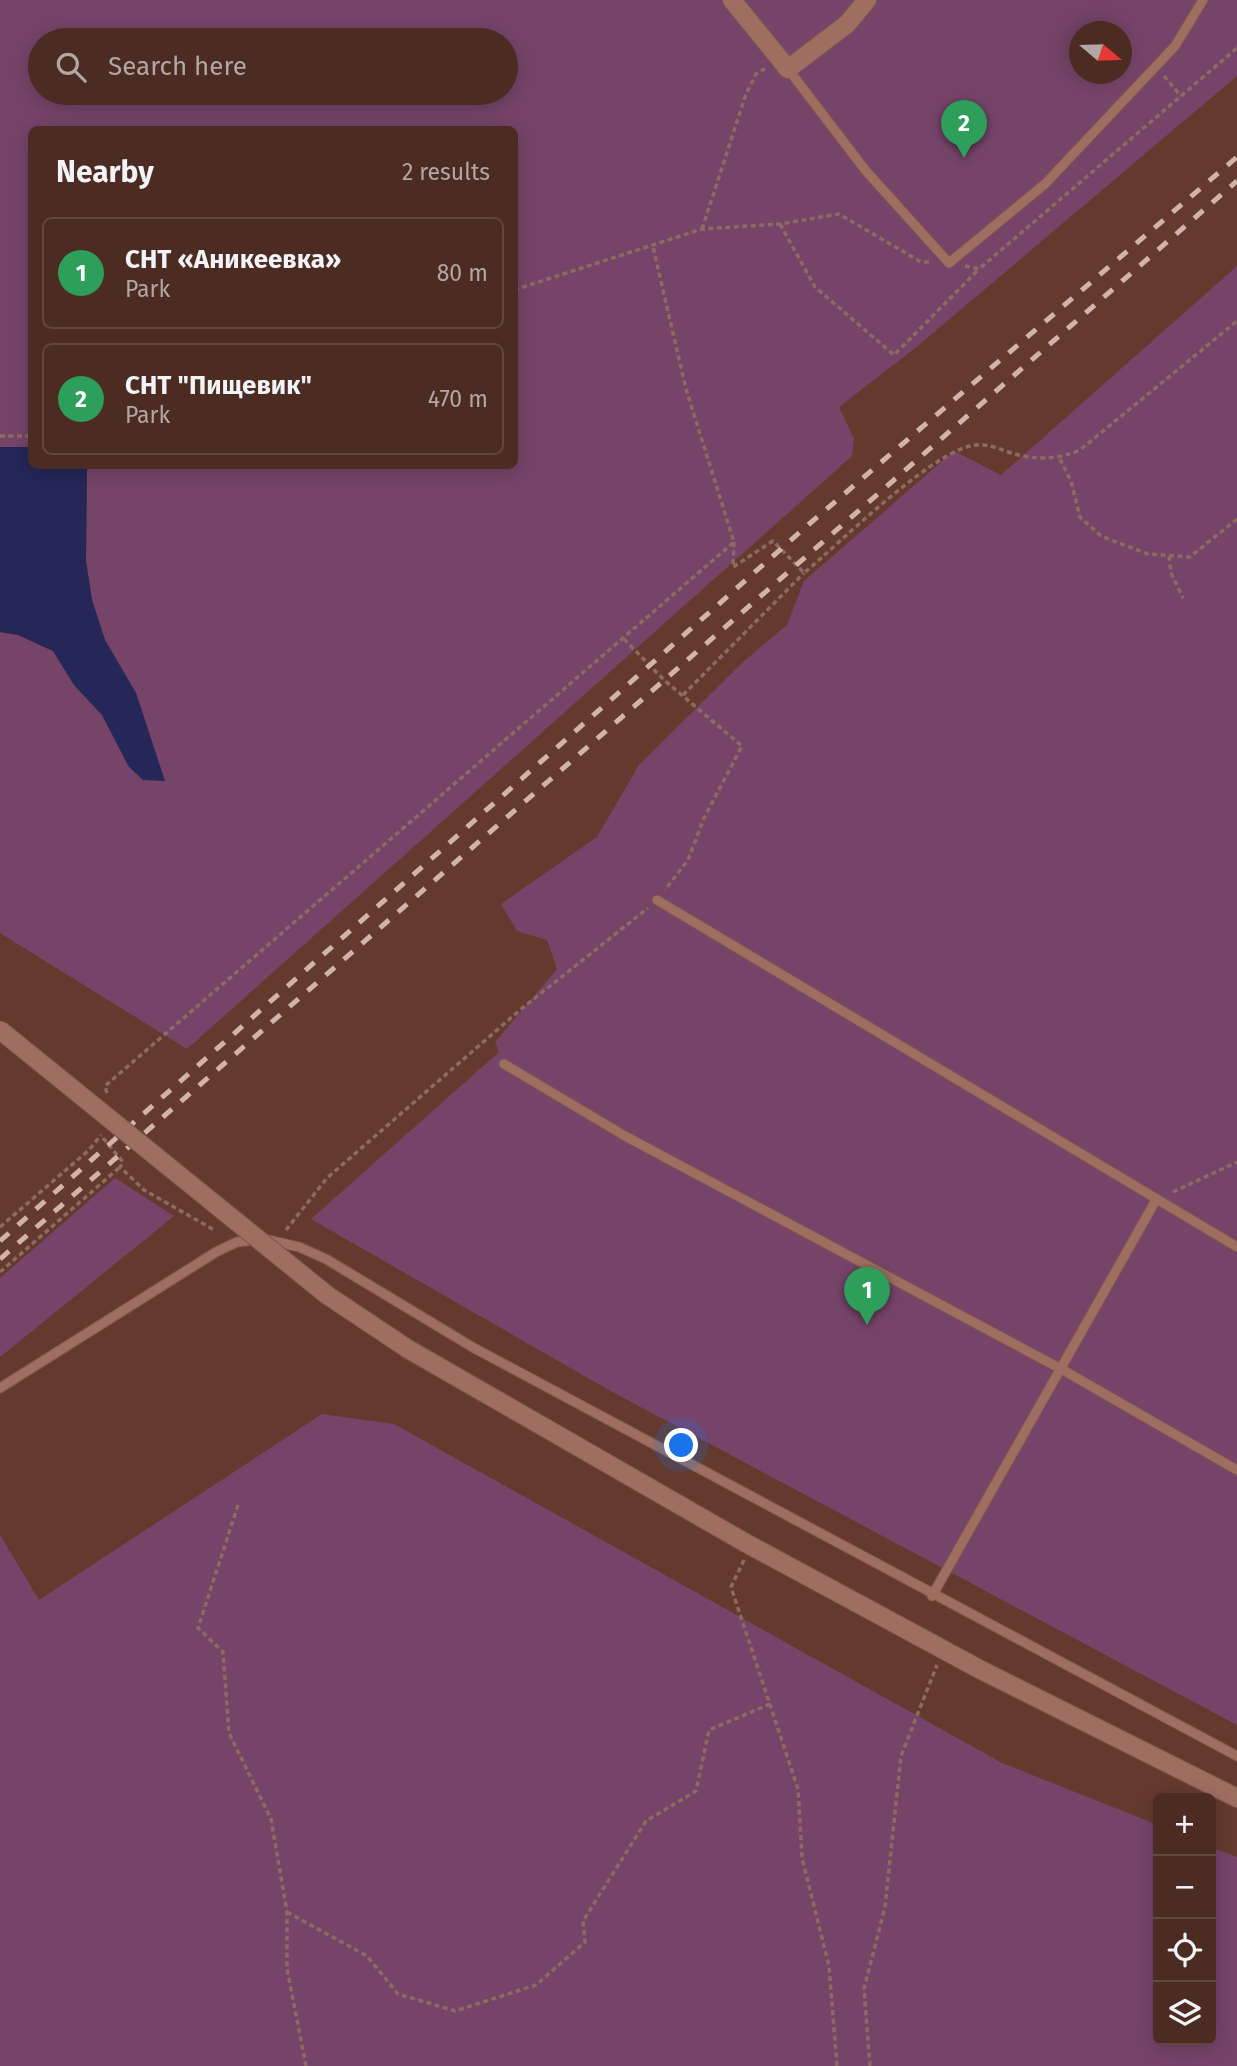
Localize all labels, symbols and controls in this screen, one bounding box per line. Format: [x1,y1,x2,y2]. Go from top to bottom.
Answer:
north arrow [1069,21,1132,84]
search box [28,28,518,105]
icon: search [52,48,90,86]
text: Search here [108,51,247,82]
pin: 2 [941,100,987,158]
text: Nearby [56,154,154,190]
text: 2 results [402,158,490,186]
text: СНТ «Аникеевка» [125,244,341,275]
text: 1 [76,259,86,287]
text: 80 m [437,259,488,287]
text: Park [125,275,170,303]
text: СНТ "Пищевик" [125,370,312,401]
text: 2 [75,385,87,413]
text: 470 m [428,385,488,413]
text: Park [125,401,170,429]
pin: 1 [844,1267,890,1325]
your location [664,1428,698,1462]
map controls [1153,1793,1216,2045]
button: + [1153,1793,1216,1856]
button: − [1153,1856,1216,1919]
button: locate [1153,1919,1216,1982]
button: layers [1153,1982,1216,2045]

